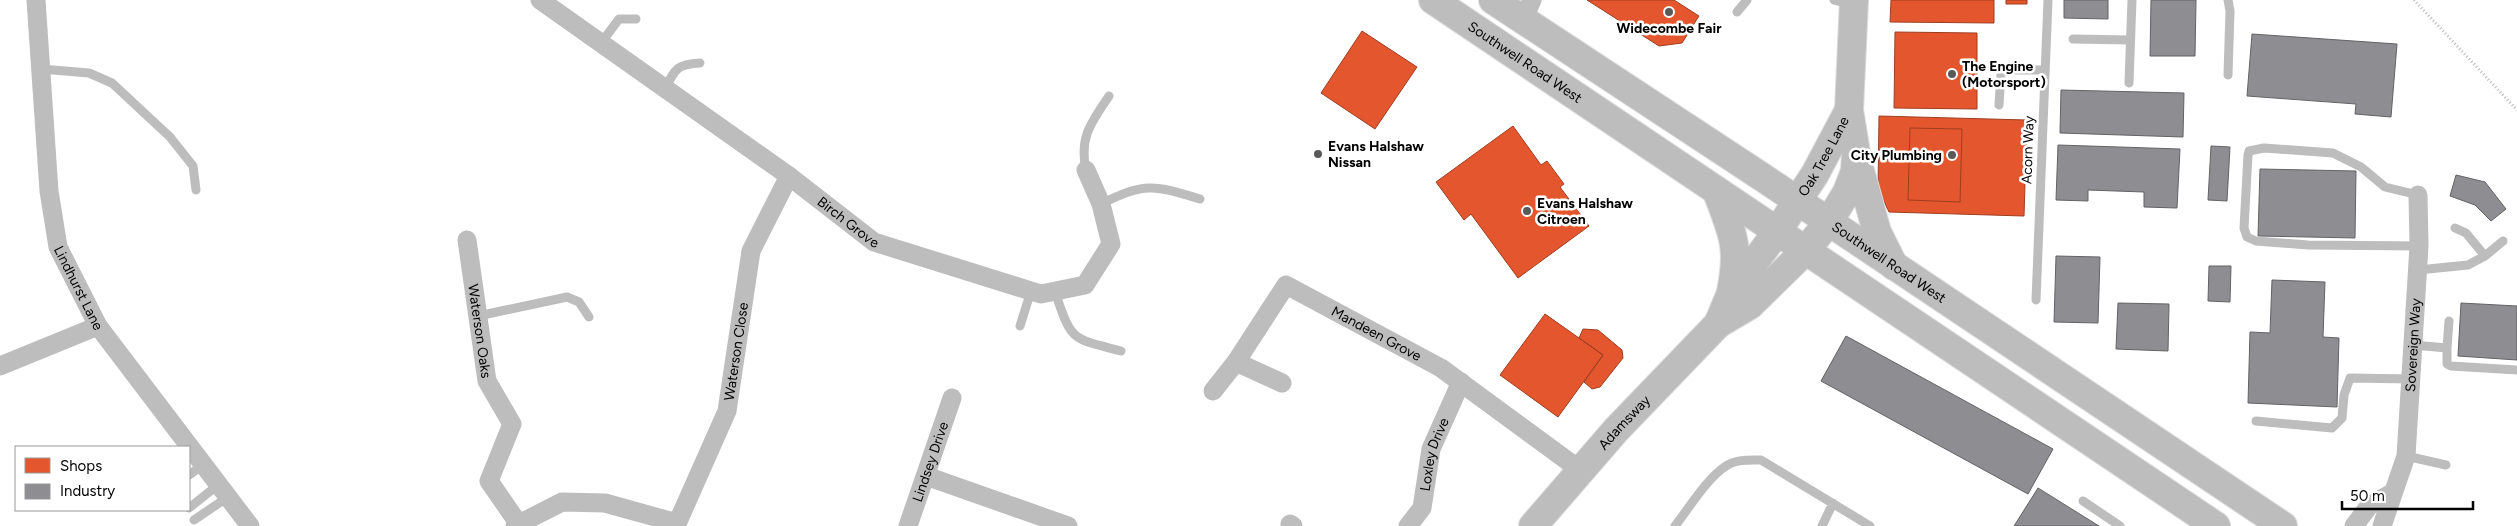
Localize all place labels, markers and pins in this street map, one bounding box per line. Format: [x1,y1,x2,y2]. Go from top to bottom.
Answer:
marker: Widecombe Fair [1663,6,1675,18]
place label: Widecombe Fair [1616,20,1722,37]
place label: The Engine (Motorsport) [1962,58,2046,91]
marker: The Engine (Motorsport) [1946,68,1958,80]
place label: Evans Halshaw Nissan [1328,138,1424,171]
place label: City Plumbing [1851,147,1942,164]
marker: Evans Halshaw Nissan [1312,148,1324,160]
marker: City Plumbing [1946,149,1958,161]
place label: Evans Halshaw Citroen [1537,195,1633,228]
marker: Evans Halshaw Citroen [1521,205,1533,217]

